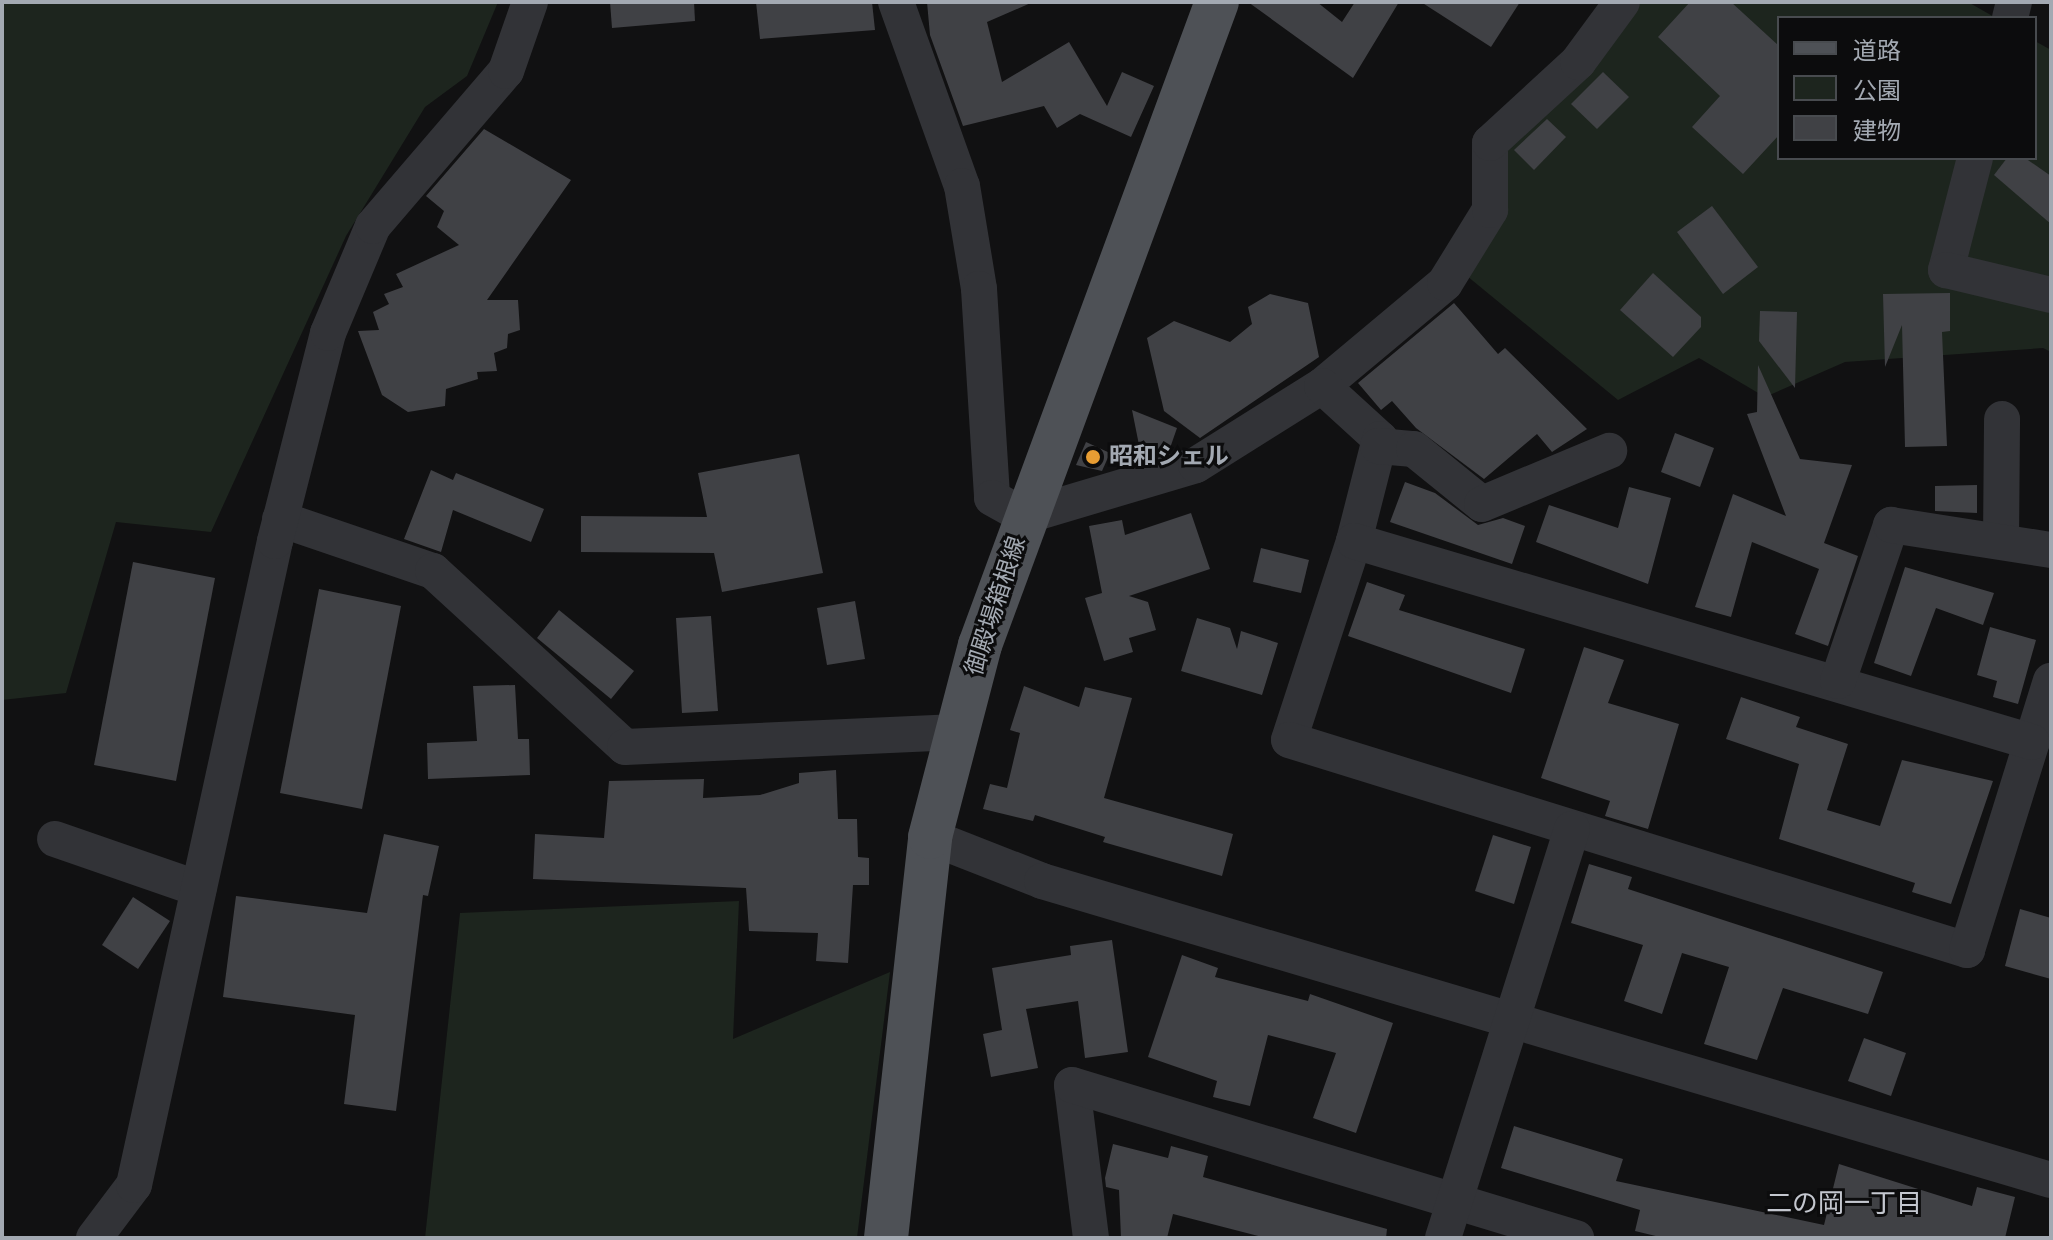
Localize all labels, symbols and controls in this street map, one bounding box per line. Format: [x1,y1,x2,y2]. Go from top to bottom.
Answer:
legend [1777,16,2037,160]
text: 道路 [1853,37,1901,65]
text: 公園 [1853,77,1901,105]
text: 建物 [1853,117,1901,145]
place label: 昭和シェル [1109,443,1229,471]
marker: 昭和シェル [1084,448,1102,466]
street label: 御殿場箱根線 [960,533,1032,679]
district label: 二の岡一丁目 [1766,1188,1922,1220]

